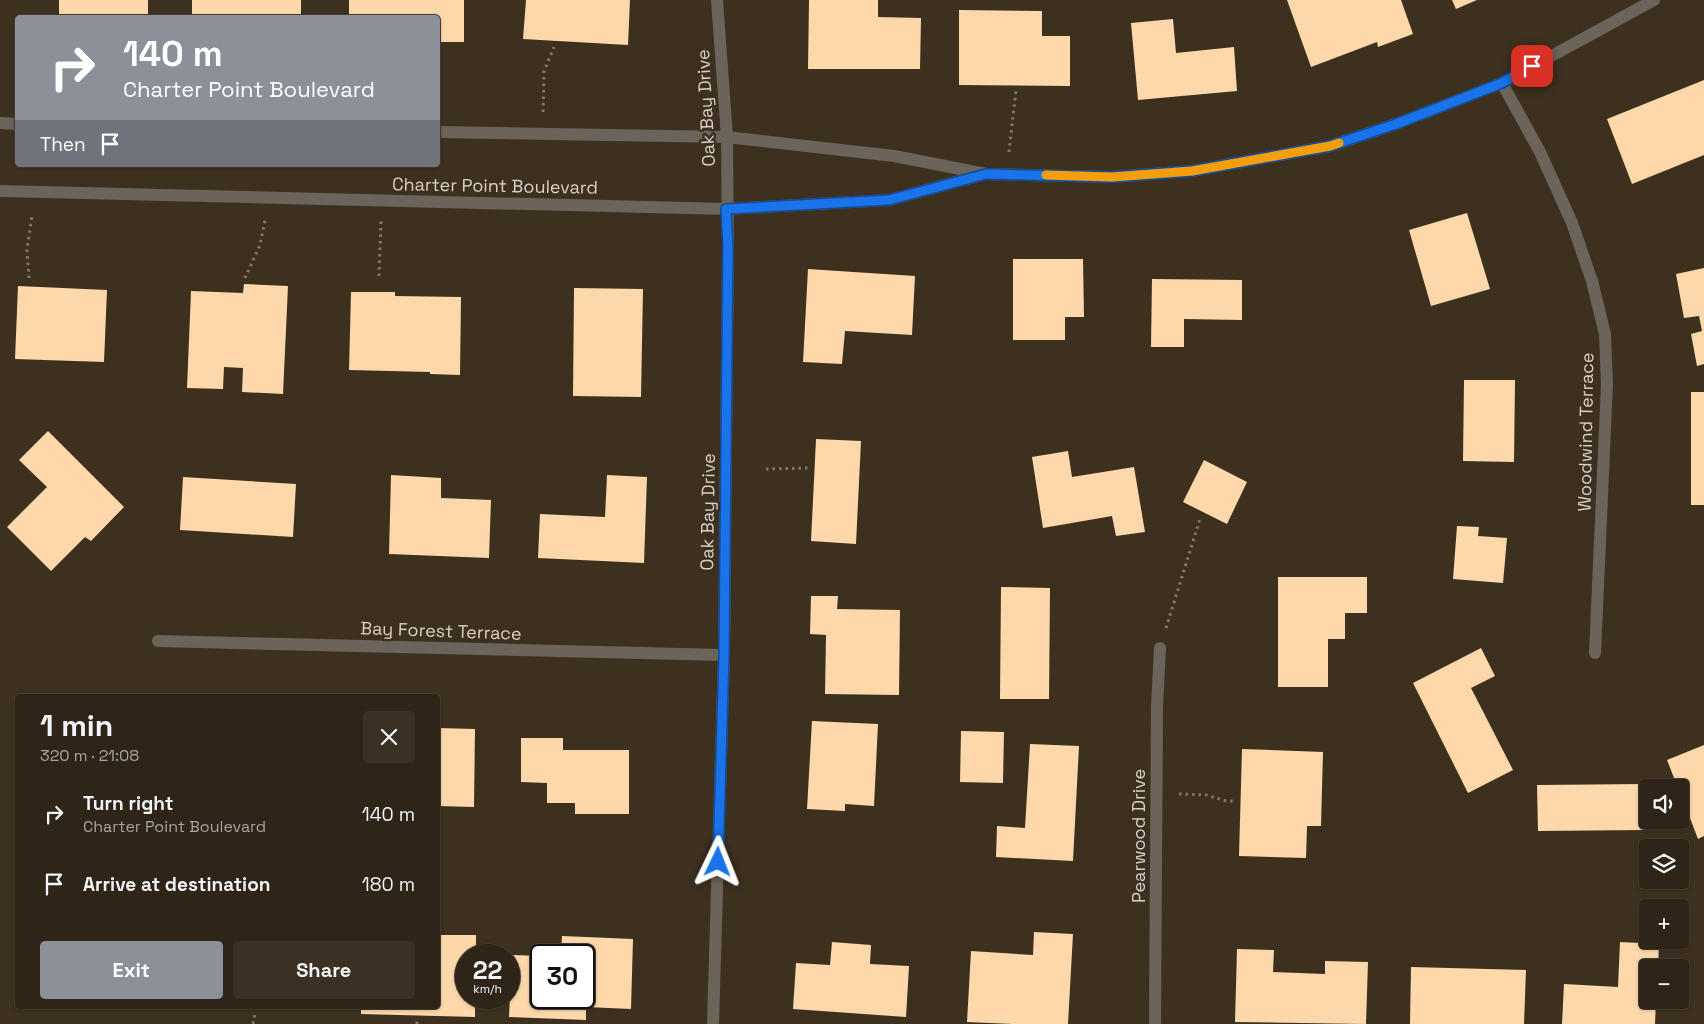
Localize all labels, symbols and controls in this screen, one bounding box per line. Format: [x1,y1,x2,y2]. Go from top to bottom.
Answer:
text: 140 m [123,32,223,76]
icon: right [40,35,105,100]
pin [1511,45,1553,87]
street label: Oak Bay Drive [691,49,720,167]
icon: arrive [1518,52,1546,80]
text: Charter Point Boulevard [123,75,375,103]
icon: arrive [96,130,124,158]
text: Then [40,132,86,157]
street label: Charter Point Boulevard [392,172,598,199]
street label: Woodwind Terrace [1573,352,1598,512]
street label: Oak Bay Drive [695,453,720,571]
street label: Bay Forest Terrace [360,616,522,645]
text: 1 min [40,706,113,745]
button: close [363,711,415,763]
text: 320 m · 21:08 [40,745,139,766]
street label: Pearwood Drive [1127,769,1150,903]
map controls [1639,779,1689,1009]
button: sound [1639,779,1689,829]
text: Turn right [83,791,173,816]
icon: right [40,800,68,828]
text: 140 m [362,802,415,827]
text: Charter Point Boulevard [83,816,266,837]
position arrow [691,835,743,887]
button: layers [1639,839,1689,889]
icon: arrive [40,870,68,898]
text: Arrive at destination [83,872,271,897]
text: 180 m [362,872,415,897]
button: + [1639,899,1689,949]
button: Exit [40,941,223,999]
button: Share [233,941,415,999]
speed limit sign: 30 [530,944,595,1009]
text: 22 [473,954,502,986]
button: − [1639,959,1689,1009]
text: km/h [473,981,502,997]

